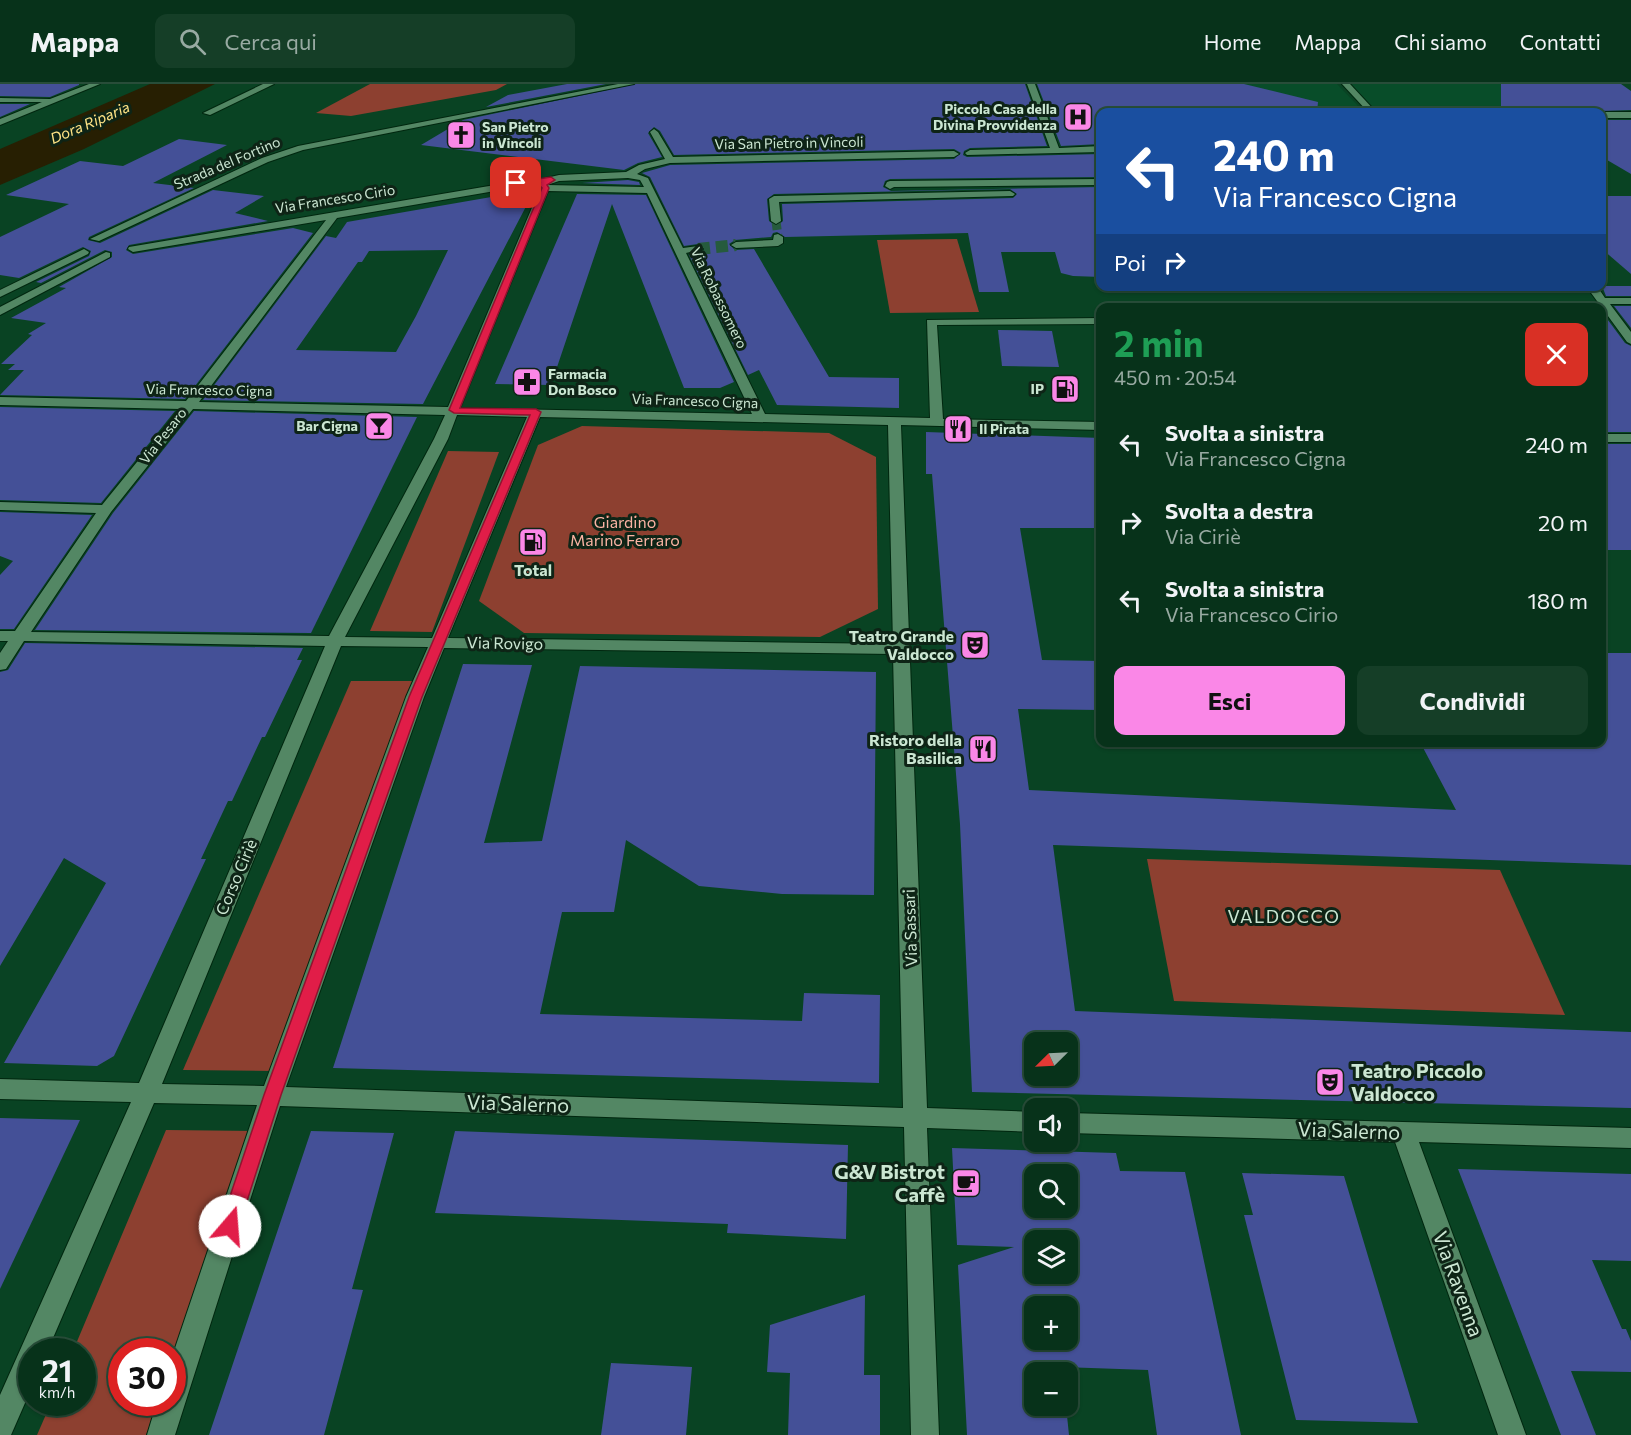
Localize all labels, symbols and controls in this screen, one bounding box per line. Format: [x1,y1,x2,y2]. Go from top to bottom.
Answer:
search box [155,14,575,68]
text: Mappa [30,24,119,58]
icon: search [176,25,209,58]
text: Cerca qui [224,28,317,55]
text: Home [1204,29,1261,54]
text: Mappa [1294,29,1361,54]
text: Chi siamo [1394,29,1487,54]
text: Contatti [1520,29,1601,54]
water label: Dora Riparia [47,97,132,147]
place label: Piccola Casa della Divina Provvidenza [933,100,1057,133]
hospital icon: Piccola Casa della Divina Provvidenza [1062,101,1094,133]
place label: San Pietro in Vincoli [482,118,549,151]
church icon: San Pietro in Vincoli [445,119,477,151]
text: 240 m [1213,128,1335,180]
street label: Strada del Fortino [171,132,283,193]
icon: left [1114,132,1192,210]
street label: Via San Pietro in Vincoli [714,133,864,152]
pin [490,157,541,208]
icon: arrive [499,166,532,199]
text: Via Francesco Cigna [1213,180,1457,213]
street label: Via Francesco Cirio [274,181,396,216]
street label: Via Robassomero [688,244,751,351]
icon: right [1158,246,1191,279]
text: Poi [1114,249,1146,276]
text: 2 min [1114,320,1204,364]
button: close [1525,323,1588,386]
place label: Farmacia Don Bosco [548,365,617,398]
text: 450 m · 20:54 [1114,365,1237,389]
pharmacy icon: Farmacia Don Bosco [511,366,543,398]
fuel station icon: IP [1049,373,1081,405]
street label: Via Francesco Cigna [146,380,272,399]
place label: IP [1031,380,1044,397]
street label: Via Francesco Cigna [631,390,759,411]
street label: Via Pesaro [135,404,190,467]
bar icon: Bar Cigna [363,410,395,442]
restaurant icon: Il Pirata [942,413,974,445]
place label: Bar Cigna [296,417,358,434]
text: Svolta a sinistra [1165,419,1324,446]
place label: Il Pirata [979,420,1029,437]
icon: left [1114,428,1147,461]
text: 240 m [1525,431,1588,458]
text: Via Francesco Cigna [1165,446,1346,470]
text: Svolta a destra [1165,497,1313,524]
icon: right [1114,506,1147,539]
text: 20 m [1538,509,1588,536]
park label: Giardino Marino Ferraro [570,512,680,549]
text: Via Ciriè [1165,524,1241,548]
fuel station icon: Total [517,526,549,558]
place label: Total [514,560,552,579]
text: Svolta a sinistra [1165,575,1324,602]
icon: left [1114,584,1147,617]
text: 180 m [1527,587,1588,614]
text: Via Francesco Cirio [1165,602,1338,626]
place label: Teatro Grande Valdocco [849,626,954,663]
theatre icon: Teatro Grande Valdocco [959,629,991,661]
street label: Via Rovigo [467,632,543,653]
button: Esci [1114,666,1345,735]
button: Condividi [1357,666,1588,735]
place label: Ristoro della Basilica [869,730,962,767]
restaurant icon: Ristoro della Basilica [967,733,999,765]
street label: Corso Ciriè [211,836,260,918]
street label: Via Sassari [899,889,920,967]
district label: VALDOCCO [1227,905,1341,927]
north arrow [1024,1032,1078,1086]
map controls [1024,1032,1078,1416]
place label: Teatro Piccolo Valdocco [1351,1058,1483,1105]
theatre icon: Teatro Piccolo Valdocco [1314,1066,1346,1098]
street label: Via Salerno [466,1089,570,1117]
button: sound [1024,1098,1078,1152]
street label: Via Salerno [1297,1116,1401,1144]
place label: G&V Bistrot Caffè [834,1159,945,1206]
button: search [1024,1164,1078,1218]
cafe icon: G&V Bistrot Caffè [950,1167,982,1199]
position arrow [198,1194,262,1258]
street label: Via Ravenna [1429,1228,1489,1340]
button: layers [1024,1230,1078,1284]
button: + [1024,1296,1078,1350]
speed limit sign: 30 [108,1338,186,1416]
text: 21 [42,1351,72,1388]
button: − [1024,1362,1078,1416]
text: km/h [39,1383,75,1401]

